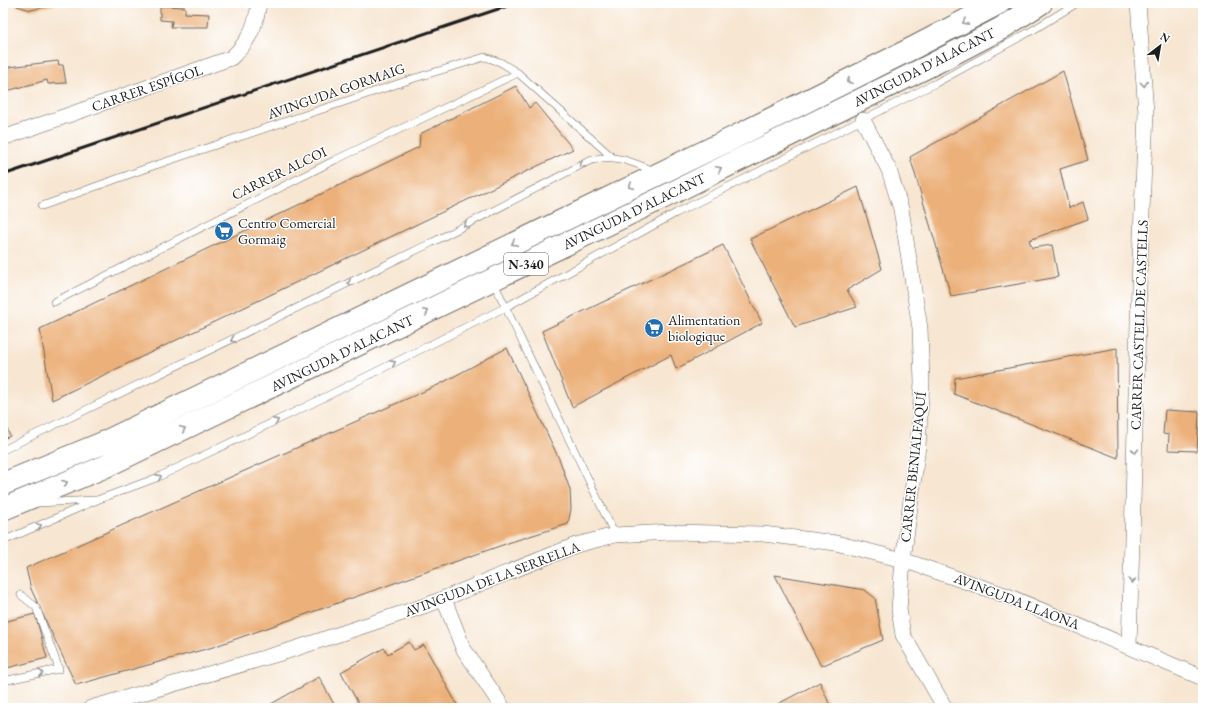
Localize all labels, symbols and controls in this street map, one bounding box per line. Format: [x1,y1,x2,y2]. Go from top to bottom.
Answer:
one-way arrow [961,17,969,25]
street label: AVINGUDA D'ALACANT [849,23,998,111]
north arrow [1140,26,1180,66]
text: N [1158,29,1173,46]
street label: AVINGUDA GORMAIG [264,59,407,123]
street label: CARRER ESPÍGOL [89,60,206,115]
one-way arrow [845,76,853,84]
one-way arrow [1139,81,1148,87]
street label: CARRER ALCOI [229,142,330,204]
one-way arrow [578,160,586,168]
one-way arrow [715,166,723,174]
street label: AVINGUDA D'ALACANT [559,168,709,254]
one-way arrow [628,181,635,189]
place label: Centro Comercial Gormaig [238,214,336,248]
supermarket icon: Centro Comercial Gormaig [213,220,235,242]
one-way arrow [463,220,470,228]
street label: CARRER CASTELL DE CASTELLS [1126,220,1152,430]
one-way arrow [511,238,518,246]
road number: N-340 [504,253,548,275]
one-way arrow [347,278,354,286]
one-way arrow [422,309,430,317]
street label: AVINGUDA D'ALACANT [267,310,417,396]
place label: Alimentation biologique [667,311,741,345]
supermarket icon: Alimentation biologique [643,317,665,339]
one-way arrow [230,335,237,343]
one-way arrow [389,361,396,368]
street label: CARRER BENIALFAQUÍ [896,391,930,543]
one-way arrow [272,418,280,426]
one-way arrow [179,426,186,434]
one-way arrow [1131,448,1140,454]
one-way arrow [155,474,162,482]
one-way arrow [61,480,68,488]
one-way arrow [34,523,42,531]
street label: AVINGUDA DE LA SERRELLA [401,537,583,621]
street label: AVINGUDA LLAONA [951,568,1083,633]
one-way arrow [1128,578,1136,584]
one-way arrow [38,669,44,677]

